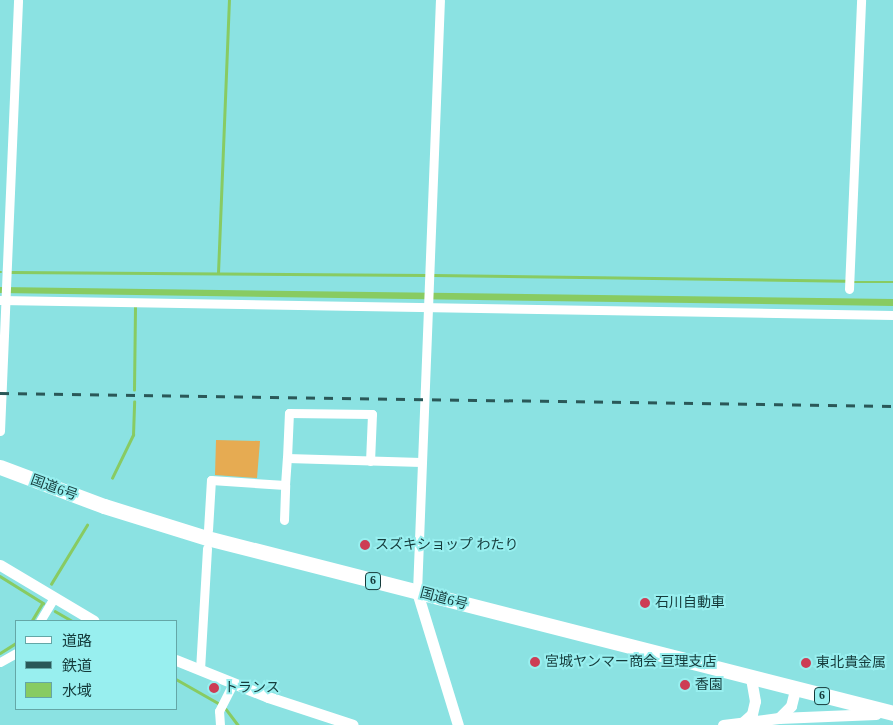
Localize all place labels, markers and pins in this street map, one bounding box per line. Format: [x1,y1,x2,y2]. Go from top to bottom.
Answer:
place label: スズキショップ わたり [375,537,518,553]
marker: スズキショップ わたり [359,539,371,551]
place label: 石川自動車 [655,595,725,611]
marker: 石川自動車 [639,597,651,609]
place label: 宮城ヤンマー商会 亘理支店 [545,654,716,670]
place label: 東北貴金属 [816,655,886,671]
marker: 宮城ヤンマー商会 亘理支店 [529,656,541,668]
marker: 東北貴金属 [800,657,812,669]
place label: 香園 [695,677,723,693]
marker: 香園 [679,679,691,691]
place label: トランス [224,680,280,696]
marker: トランス [208,682,220,694]

